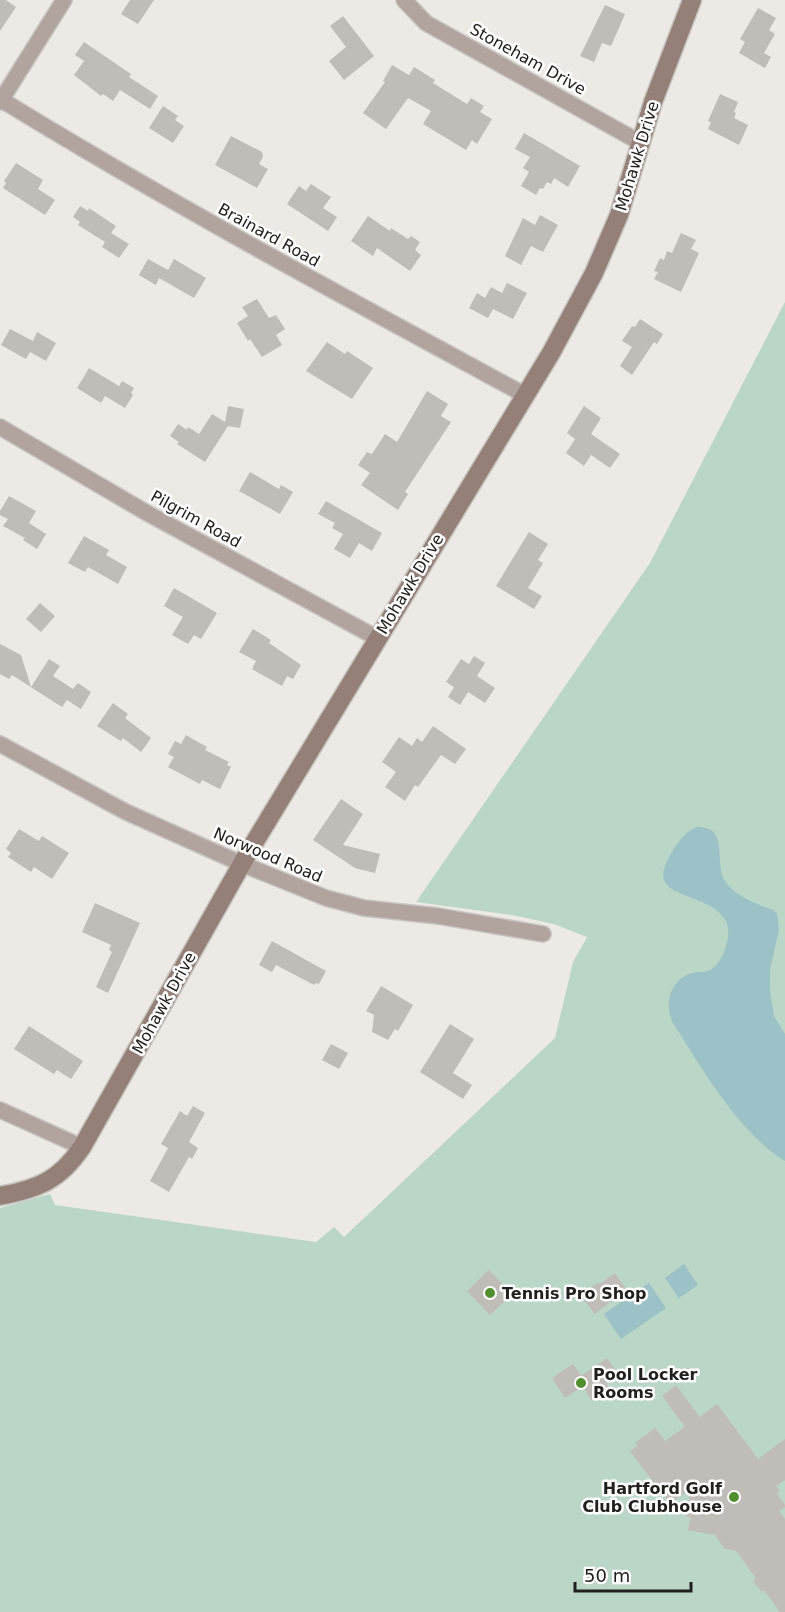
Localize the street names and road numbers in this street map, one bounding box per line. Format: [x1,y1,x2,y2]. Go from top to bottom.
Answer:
street label: Stoneham Drive [467,19,589,99]
street label: Mohawk Drive [611,99,663,213]
street label: Brainard Road [215,199,323,271]
street label: Pilgrim Road [148,486,244,552]
street label: Mohawk Drive [373,530,447,638]
street label: Norwood Road [211,824,325,886]
street label: Mohawk Drive [128,949,200,1057]

